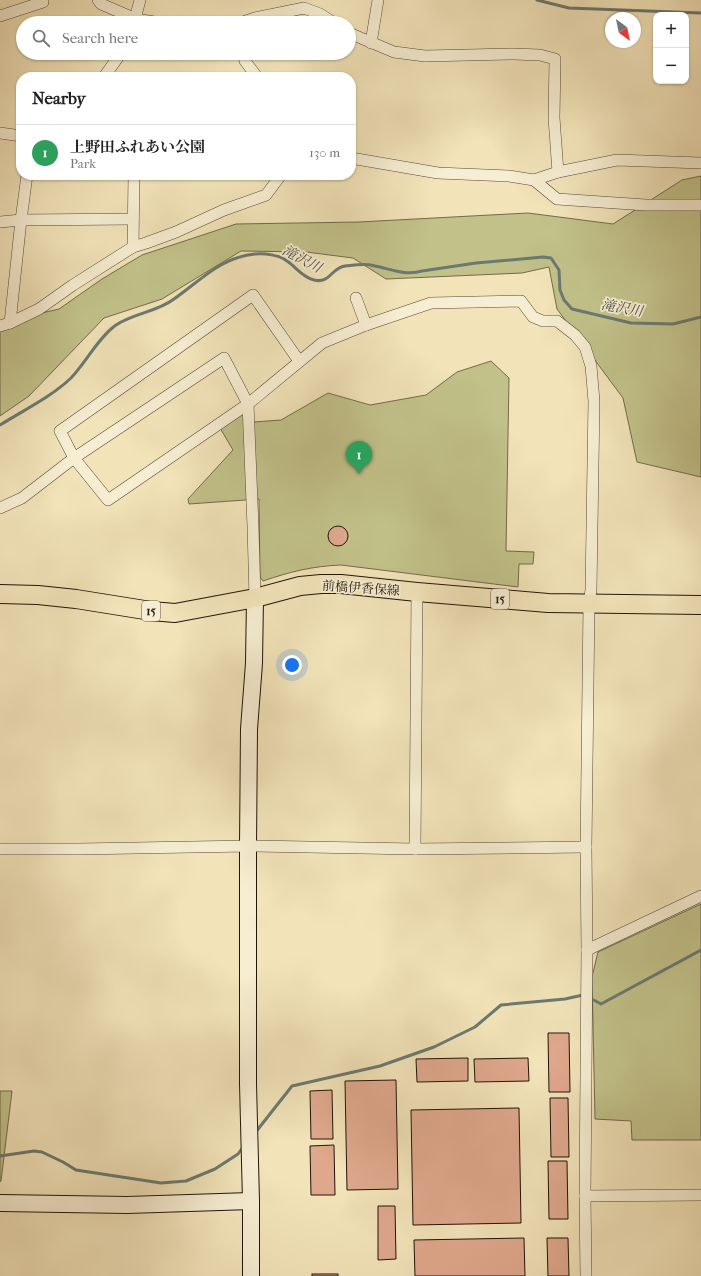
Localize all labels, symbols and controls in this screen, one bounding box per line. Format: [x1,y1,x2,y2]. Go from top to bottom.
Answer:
north arrow [605,12,641,48]
map controls [653,12,689,84]
button: + [653,12,689,48]
search box [16,16,356,60]
icon: search [30,27,52,49]
text: Search here [62,29,138,47]
button: − [653,48,689,84]
text: Nearby [32,88,86,108]
text: 上野田ふれあい公園 [70,138,205,156]
text: 1 [43,145,47,160]
text: 130 m [309,145,340,160]
text: Park [70,156,96,171]
water label: 滝沢川 [279,242,326,277]
water label: 滝沢川 [600,296,646,320]
pin: 1 [346,441,372,474]
street label: 前橋伊香保線 [322,578,400,598]
road number: 15 [491,589,509,609]
road number: 15 [142,601,160,621]
your location [282,655,302,675]

